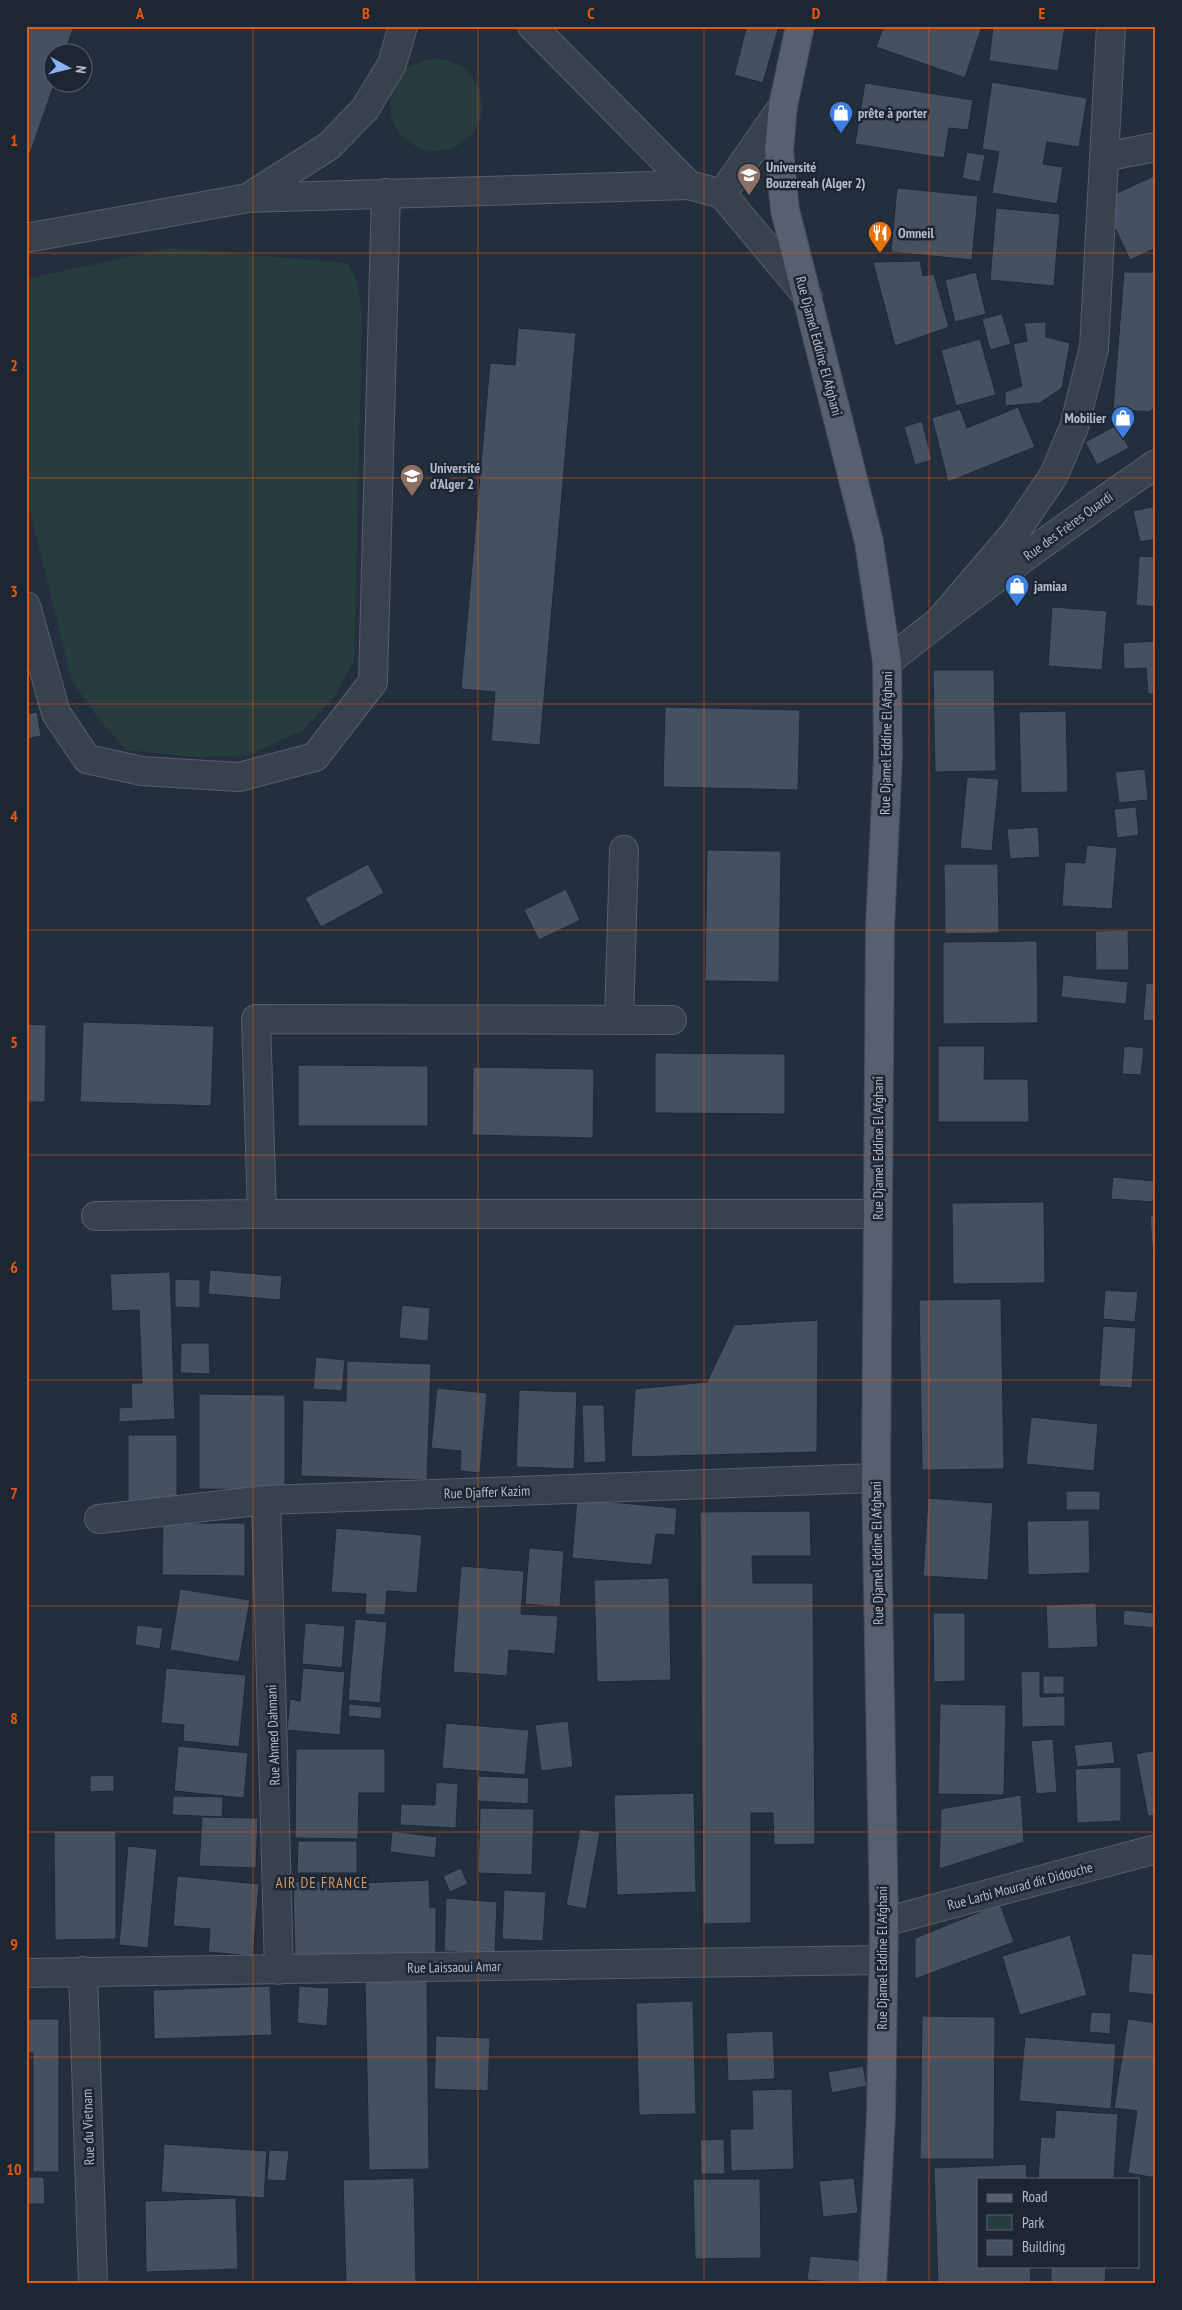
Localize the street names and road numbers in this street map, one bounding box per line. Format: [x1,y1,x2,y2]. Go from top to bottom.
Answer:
street label: Rue Djamel Eddine El Afghani [792,274,846,418]
street label: Rue des Frères Ouardi [1020,488,1116,564]
street label: Rue Djamel Eddine El Afghani [876,671,896,815]
street label: Rue Djamel Eddine El Afghani [869,1076,887,1220]
street label: Rue Djaffer Kazim [443,1481,531,1503]
street label: Rue Djamel Eddine El Afghani [867,1481,887,1625]
street label: Rue Ahmed Dahmani [262,1684,284,1786]
street label: Rue Larbi Mourad dit Didouche [945,1858,1095,1914]
street label: Rue Djamel Eddine El Afghani [873,1886,891,2030]
street label: Rue Laissaoui Amar [407,1957,501,1977]
street label: Rue du Vietnam [78,2089,98,2165]

